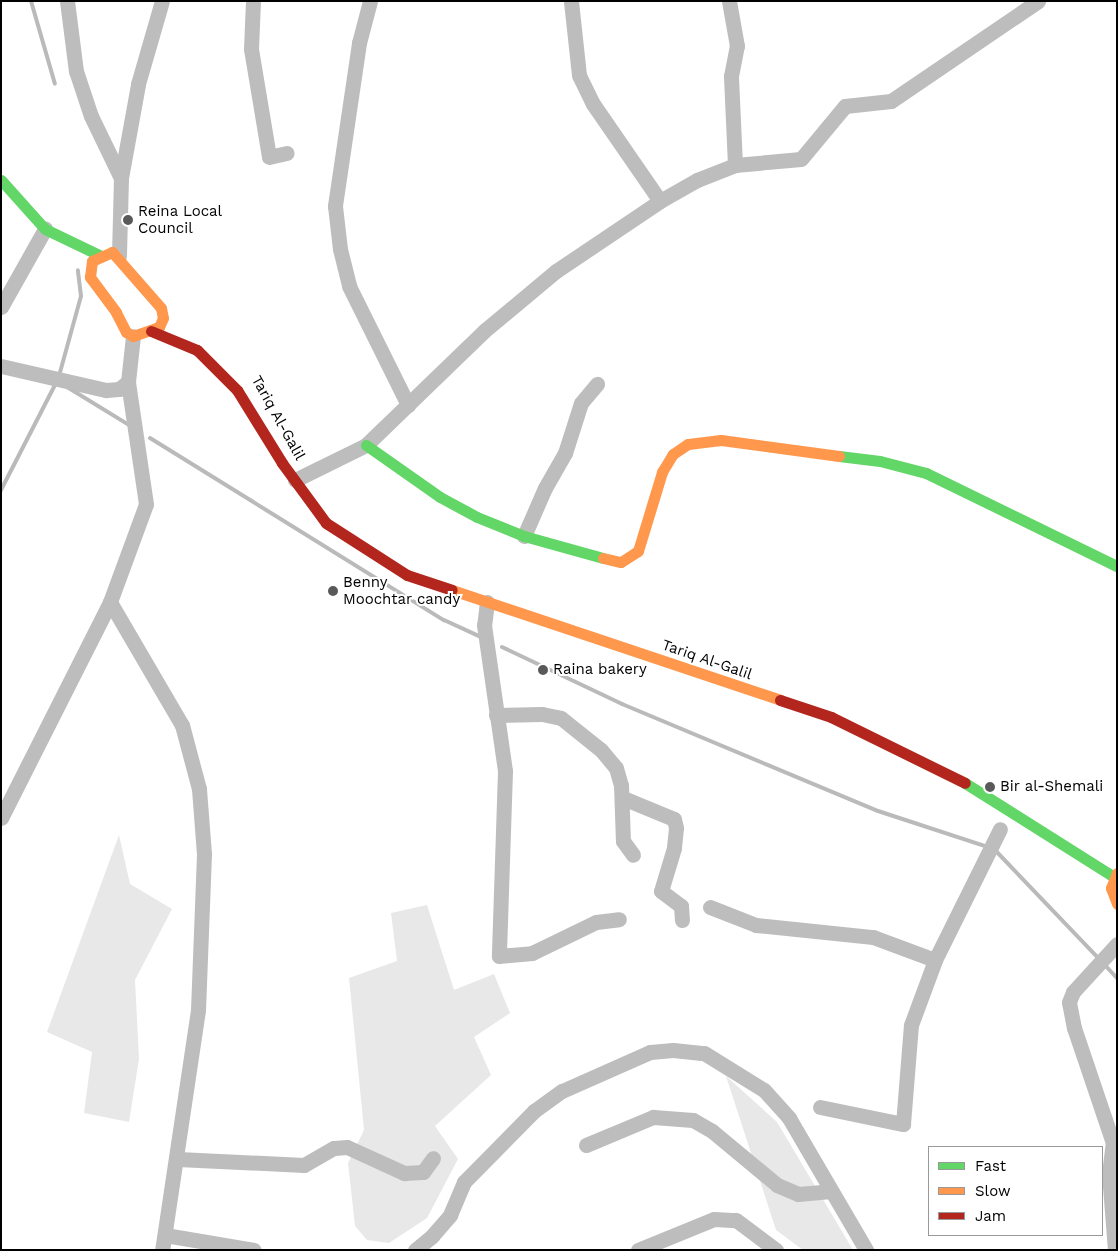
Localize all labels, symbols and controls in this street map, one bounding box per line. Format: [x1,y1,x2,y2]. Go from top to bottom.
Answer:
place label: Reina Local Council [138,202,222,237]
marker: Reina Local Council [122,214,134,226]
street label: Tariq Al-Galil [247,372,309,464]
place label: Benny Moochtar candy [343,573,461,608]
marker: Benny Moochtar candy [327,585,339,597]
street label: Tariq Al-Galil [659,636,755,684]
place label: Raina bakery [553,661,647,679]
marker: Raina bakery [537,664,549,676]
place label: Bir al-Shemali [1000,778,1104,796]
marker: Bir al-Shemali [984,781,996,793]
legend [928,1146,1103,1236]
text: Fast [975,1157,1006,1175]
text: Slow [975,1182,1011,1200]
text: Jam [975,1207,1006,1225]

